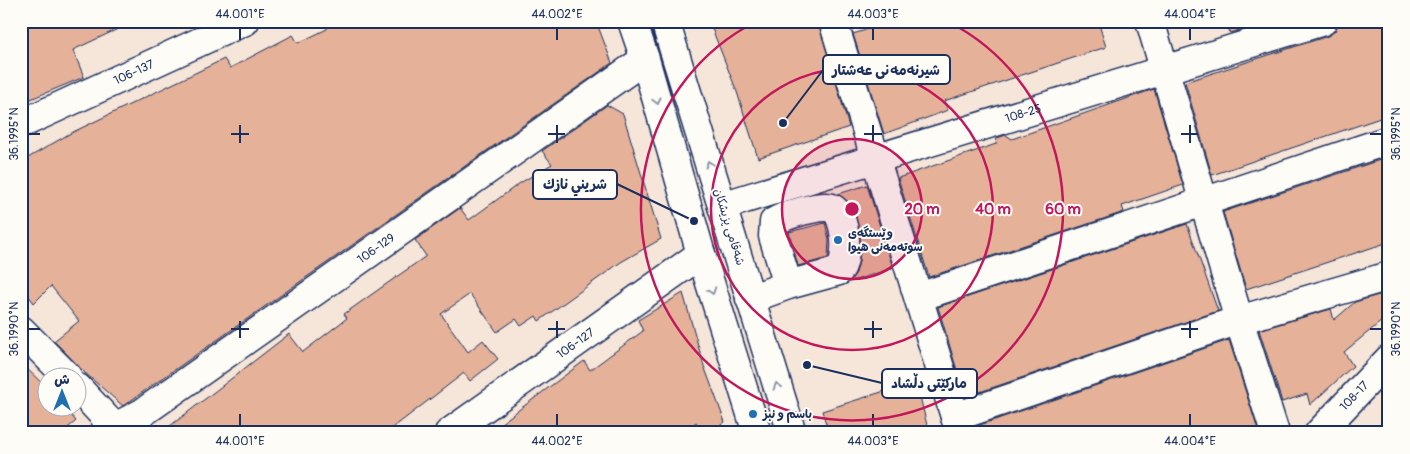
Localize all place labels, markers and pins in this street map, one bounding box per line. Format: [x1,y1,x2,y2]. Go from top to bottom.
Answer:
callout: شیرنەمەنی عەشتار [823,55,950,84]
callout: شريني نازك [533,170,617,199]
centre of rings [843,200,861,218]
place label: وێستگەی سوتەمەنی هیوا [848,225,923,255]
marker: وێستگەی سوتەمەنی هیوا [832,234,844,246]
callout: مارکێتی دڵشاد [882,369,977,398]
place label: باسم و نبز [762,407,812,423]
marker: باسم و نبز [747,408,759,420]

